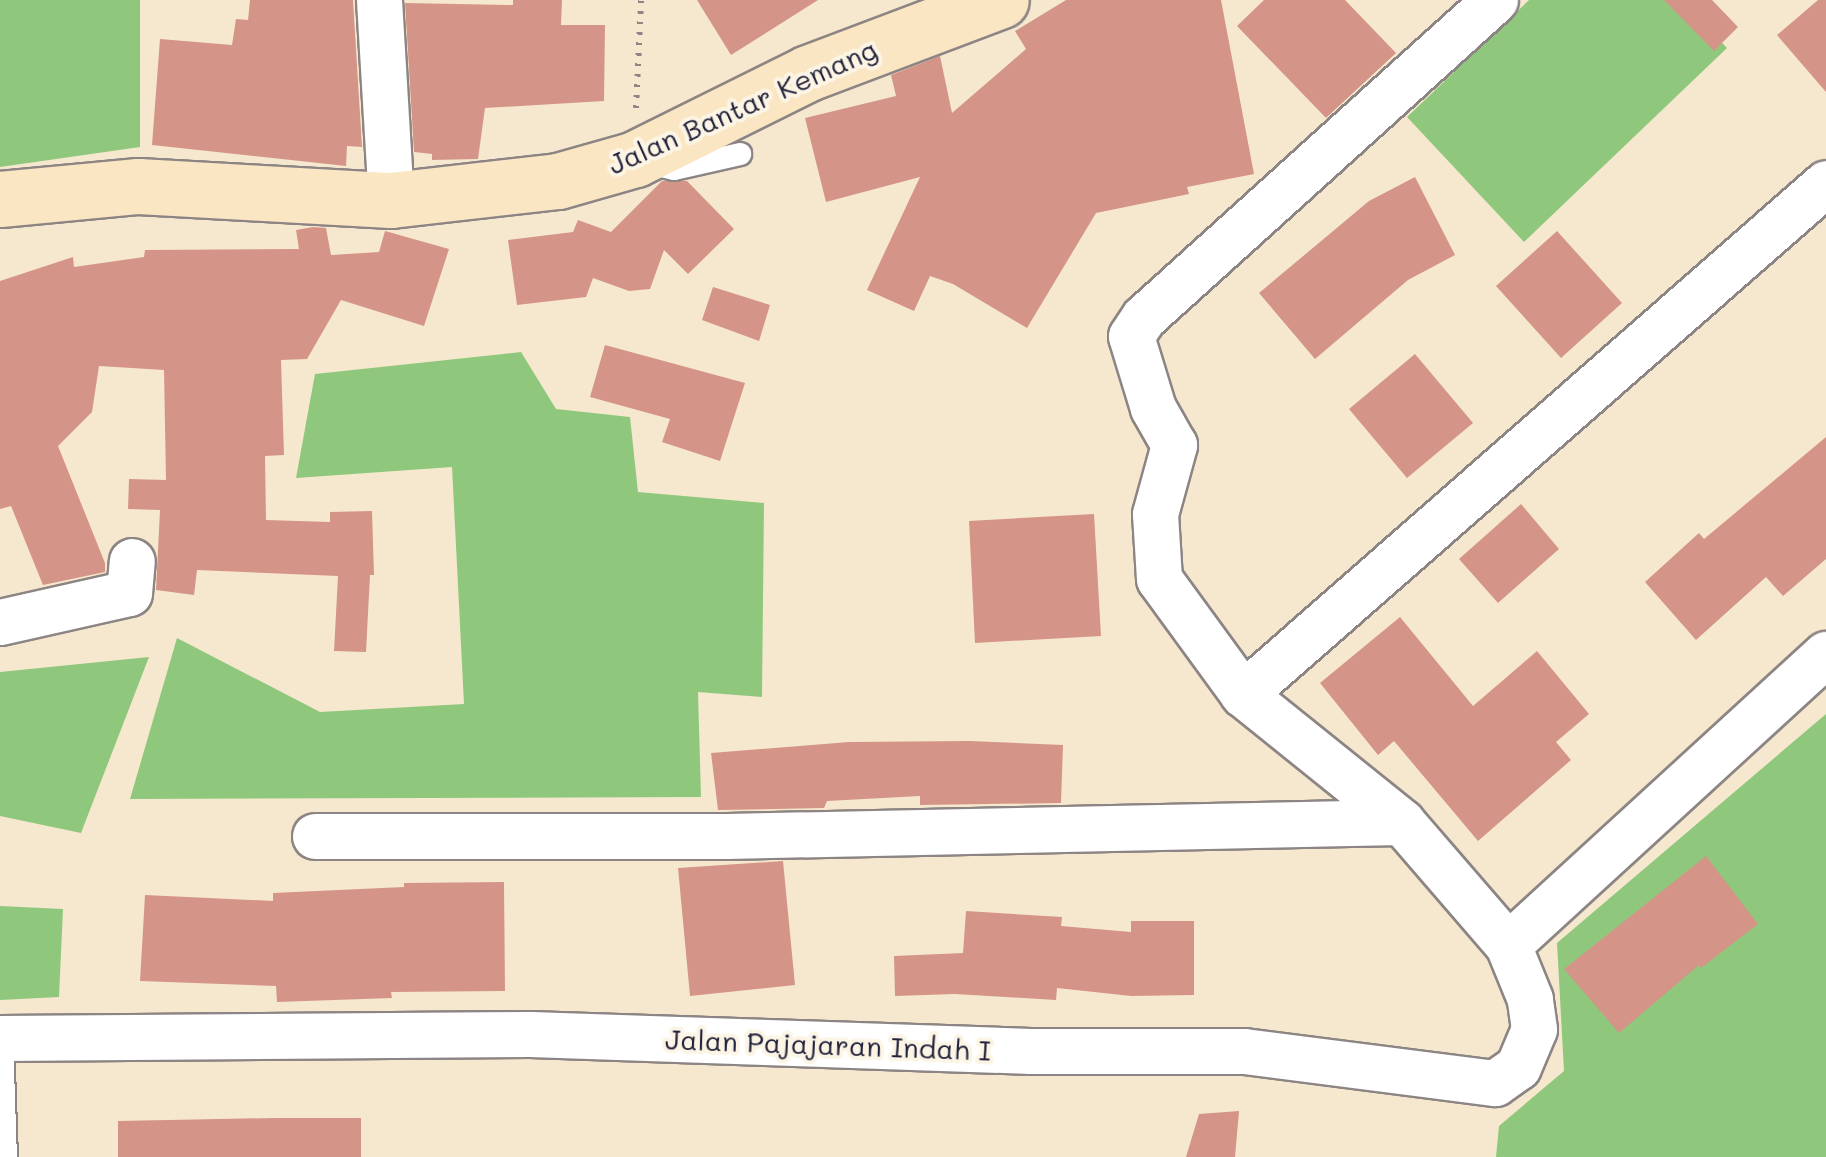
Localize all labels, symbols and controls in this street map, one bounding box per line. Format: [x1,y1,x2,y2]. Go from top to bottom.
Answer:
street label: Jalan Bantar Kemang [602,32,882,180]
street label: Jalan Pajajaran Indah I [665,1022,991,1066]

